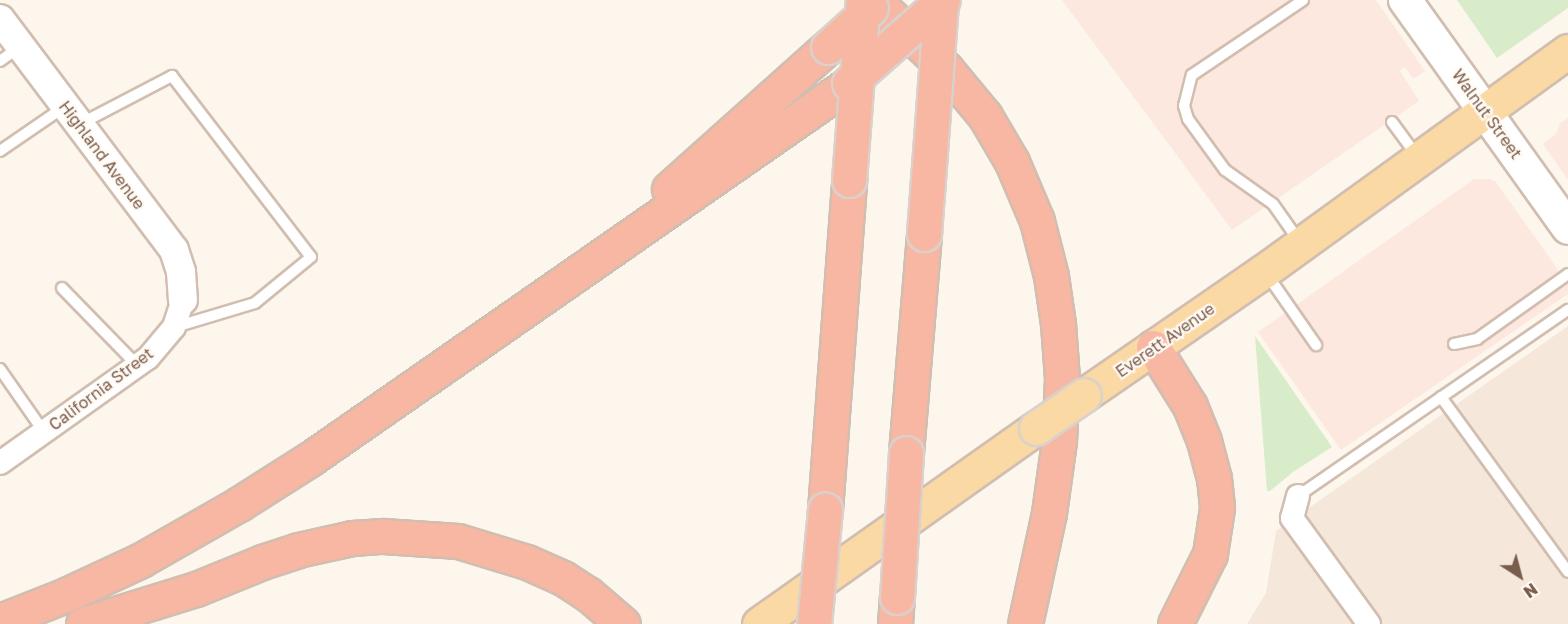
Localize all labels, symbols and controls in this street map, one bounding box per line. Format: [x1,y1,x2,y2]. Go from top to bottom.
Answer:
street label: Walnut Street [1448,65,1526,163]
street label: Highland Avenue [55,97,149,213]
street label: Everett Avenue [1112,299,1218,381]
street label: California Street [45,344,157,434]
north arrow [1490,546,1550,606]
text: N [1520,579,1541,602]

